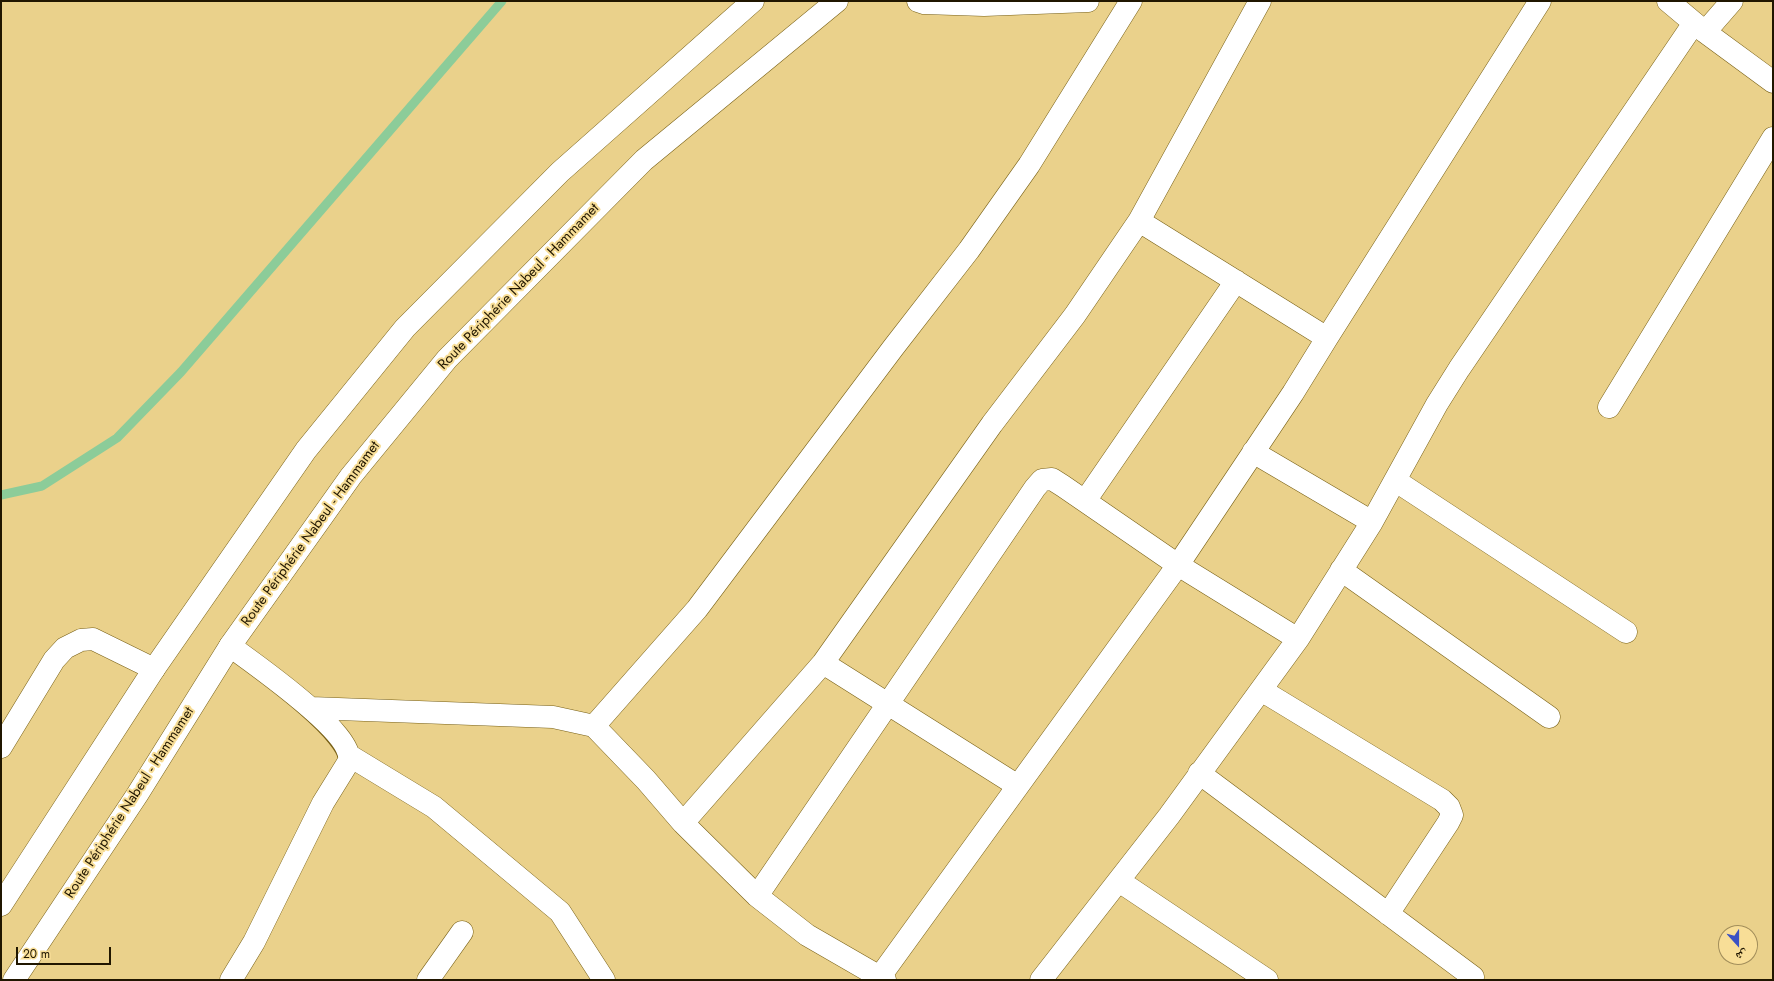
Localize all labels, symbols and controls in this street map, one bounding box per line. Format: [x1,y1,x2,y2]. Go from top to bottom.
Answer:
street label: Route Périphérie Nabeul - Hammamet [435,200,603,374]
street label: Route Périphérie Nabeul - Hammamet [238,438,384,630]
street label: Route Périphérie Nabeul - Hammamet [62,704,198,902]
north arrow [1718,925,1758,965]
scale bar [18,939,113,965]
text: 20 m [23,945,50,963]
text: ش [1734,946,1750,965]

